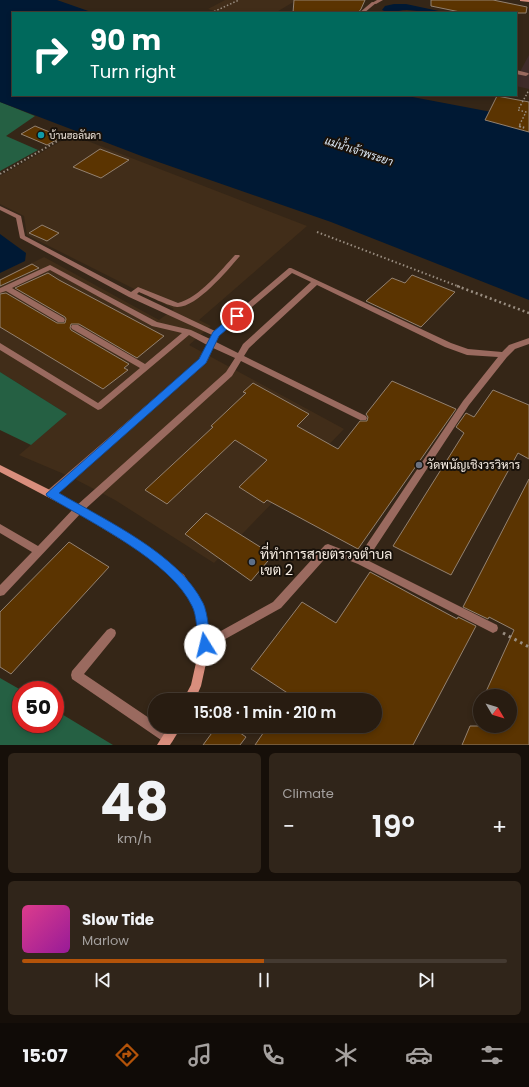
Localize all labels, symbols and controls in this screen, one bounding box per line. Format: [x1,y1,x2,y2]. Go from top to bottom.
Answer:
text: 90 m [90,21,161,60]
icon: right [24,28,76,80]
text: Turn right [90,59,176,84]
place label: บ้านฮอลันดา [49,128,101,143]
marker: บ้านฮอลันดา [36,130,46,140]
water label: แม่น้ำเจ้าพระยา [323,130,396,170]
pin [220,299,254,333]
icon: arrive [226,305,248,327]
place label: วัดพนัญเชิงวรวิหาร [427,456,520,473]
marker: วัดพนัญเชิงวรวิหาร [414,460,424,470]
place label: ที่ทำการสายตรวจตำบล เขต 2 [260,542,392,580]
marker: ที่ทำการสายตรวจตำบล เขต 2 [247,557,257,567]
position arrow [184,624,226,666]
speed limit sign: 50 [12,681,64,733]
north arrow [473,689,517,733]
map controls [473,689,517,733]
text: 15:08 · 1 min · 210 m [194,702,336,723]
text: 48 [100,766,169,839]
text: Climate [283,784,334,803]
text: 19° [372,805,415,848]
text: − [283,811,295,842]
text: + [492,811,507,842]
text: km/h [117,829,152,848]
text: Slow Tide [82,909,154,930]
text: Marlow [82,931,129,950]
icon: previous [92,969,114,991]
icon: pause [253,969,275,991]
icon: next [415,969,437,991]
icon: directions [113,1041,141,1069]
icon: music [186,1041,214,1069]
icon: phone [259,1041,287,1069]
icon: climate [332,1041,360,1069]
icon: car [405,1041,433,1069]
icon: filters [478,1041,506,1069]
text: 15:07 [23,1043,68,1068]

